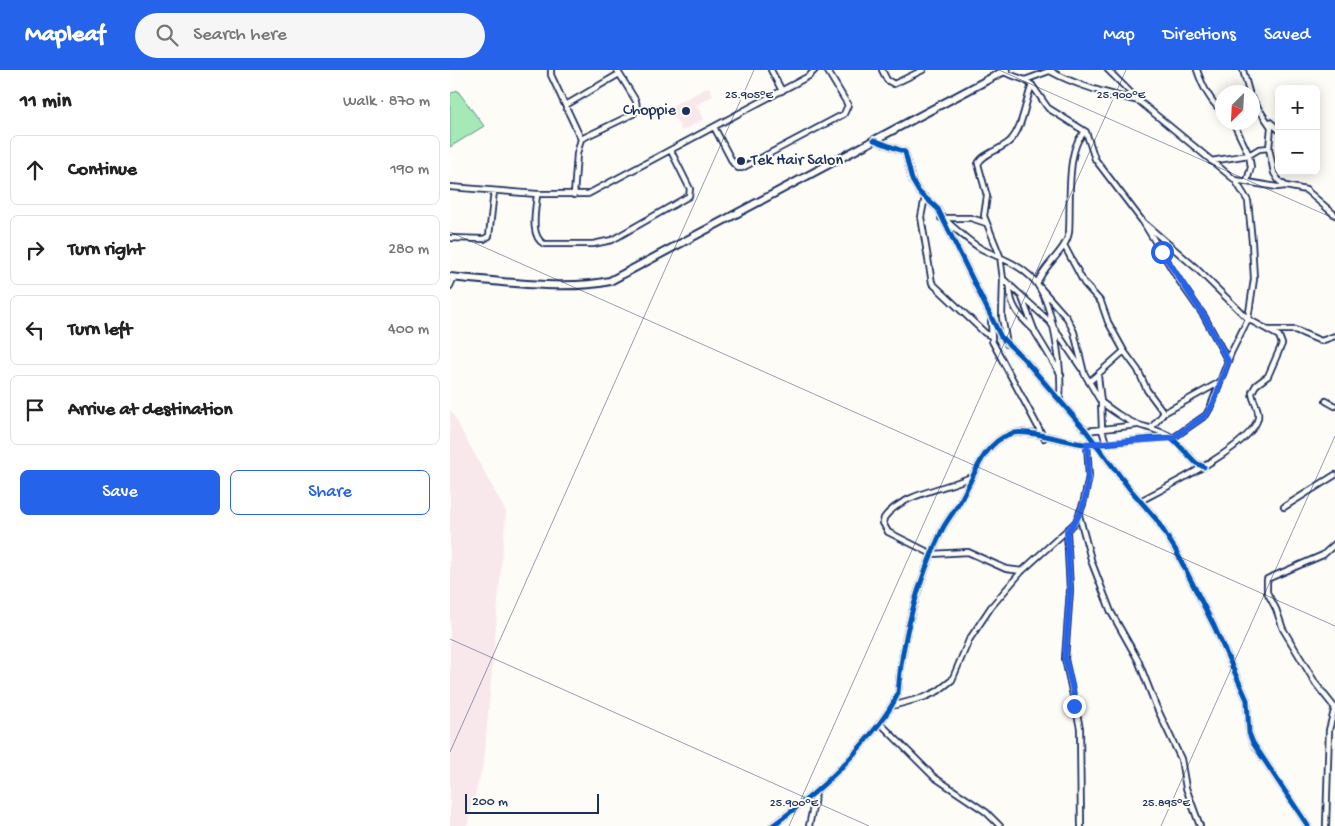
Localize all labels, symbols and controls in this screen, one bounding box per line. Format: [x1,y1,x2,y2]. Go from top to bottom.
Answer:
search box [135,13,485,58]
text: Mapleaf [25,21,105,50]
icon: search [153,21,181,49]
text: Search here [193,24,287,47]
text: Map [1103,25,1135,46]
text: Directions [1163,25,1236,46]
text: Saved [1264,25,1310,46]
north arrow [1215,85,1260,130]
map controls [1275,85,1320,175]
button: + [1275,85,1320,130]
text: 25.905°E [725,89,774,103]
text: 25.900°E [1097,89,1146,103]
text: 11 min [20,90,71,115]
text: Walk · 870 m [343,93,430,112]
place label: Choppie [623,102,677,121]
marker: Choppie [680,105,692,117]
button: − [1275,130,1320,175]
place label: Tek Hair Salon [750,152,843,171]
marker: Tek Hair Salon [735,155,747,167]
icon: ahead [21,156,49,184]
text: Continue [68,159,137,182]
text: 190 m [390,161,429,180]
icon: right [21,236,49,264]
text: Turn right [68,239,144,262]
text: 280 m [388,241,429,260]
route start [1151,241,1174,264]
icon: left [21,316,49,344]
text: Turn left [68,319,132,342]
text: 400 m [388,321,429,340]
icon: arrive [21,396,49,424]
text: Arrive at destination [68,399,232,422]
button: Save [20,470,220,515]
button: Share [230,470,430,515]
route end [1063,695,1086,718]
scale bar [465,791,599,814]
text: 200 m [472,794,508,811]
text: 25.900°E [770,797,819,811]
text: 25.895°E [1142,797,1190,811]

